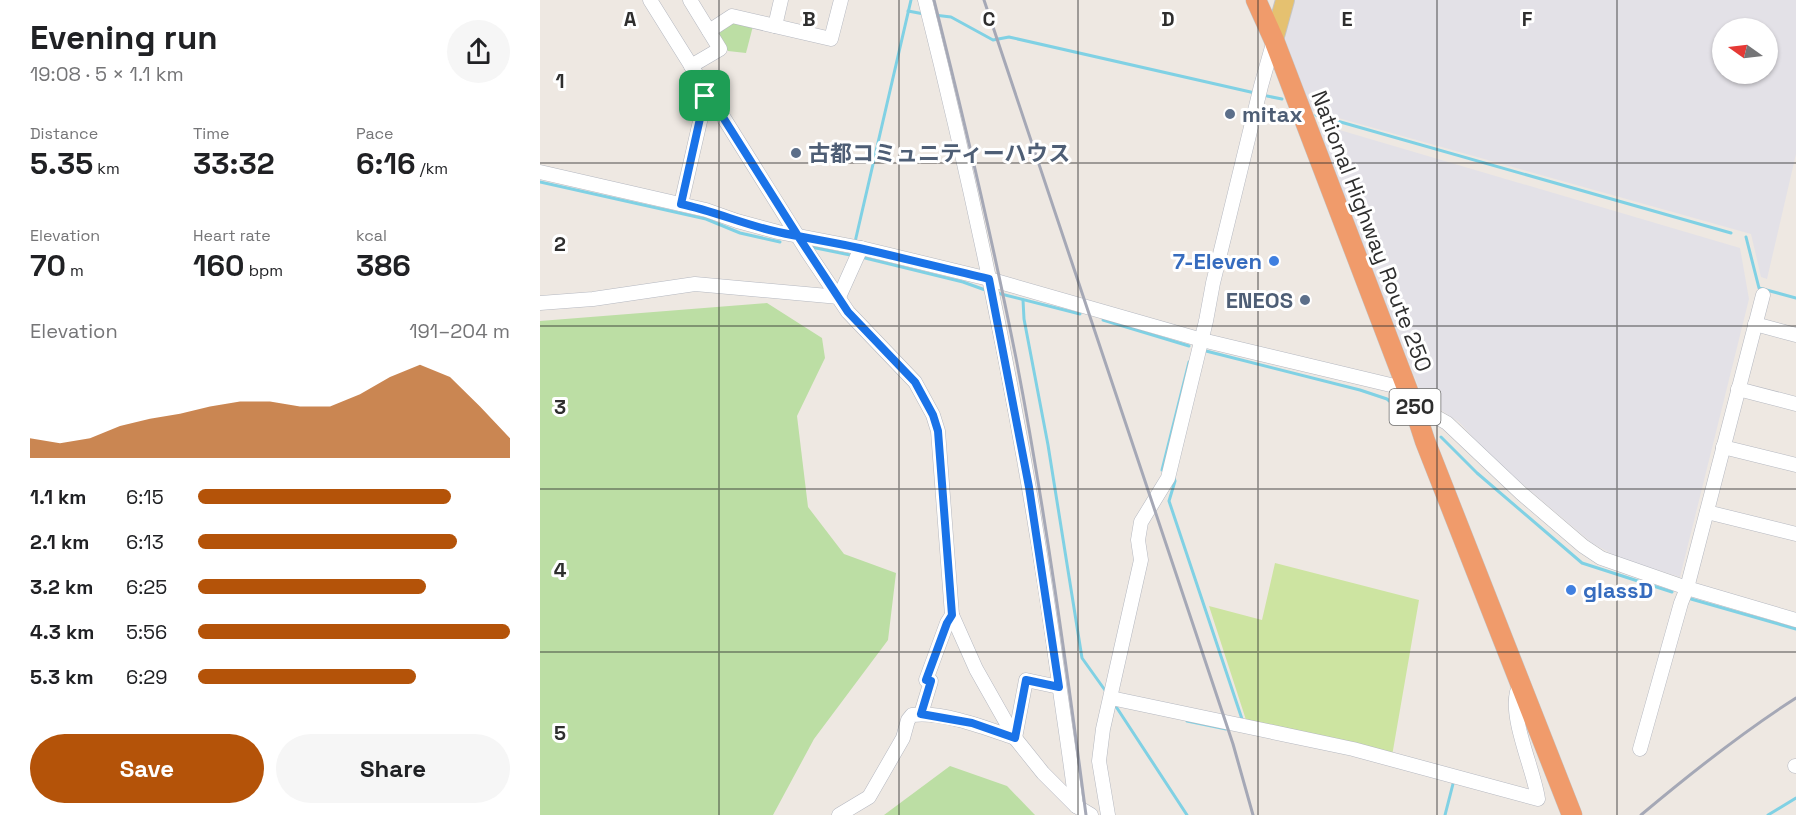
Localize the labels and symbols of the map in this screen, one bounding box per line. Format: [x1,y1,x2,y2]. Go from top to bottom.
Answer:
text: A [624,6,637,32]
text: B [802,6,816,32]
text: C [983,6,996,32]
text: D [1161,6,1175,32]
text: E [1341,6,1353,32]
text: F [1522,6,1533,32]
north arrow [1712,18,1778,84]
text: 1 [555,68,565,94]
pin [679,70,730,121]
street label: National Highway Route 250 [1305,86,1439,376]
place label: mitax [1242,100,1302,128]
marker: mitax [1223,107,1237,121]
place label: 古都コミュニティーハウス [808,139,1070,167]
marker: 古都コミュニティーハウス [789,146,803,160]
text: 2 [554,231,566,257]
place label: 7-Eleven [1173,247,1262,275]
marker: 7-Eleven [1267,254,1281,268]
place label: ENEOS [1226,286,1293,314]
marker: ENEOS [1298,293,1312,307]
road number: 250 [1390,389,1440,425]
text: 3 [554,394,566,420]
text: 4 [554,557,567,583]
place label: glassD [1583,576,1653,604]
marker: glassD [1564,583,1578,597]
text: 5 [554,720,566,746]

